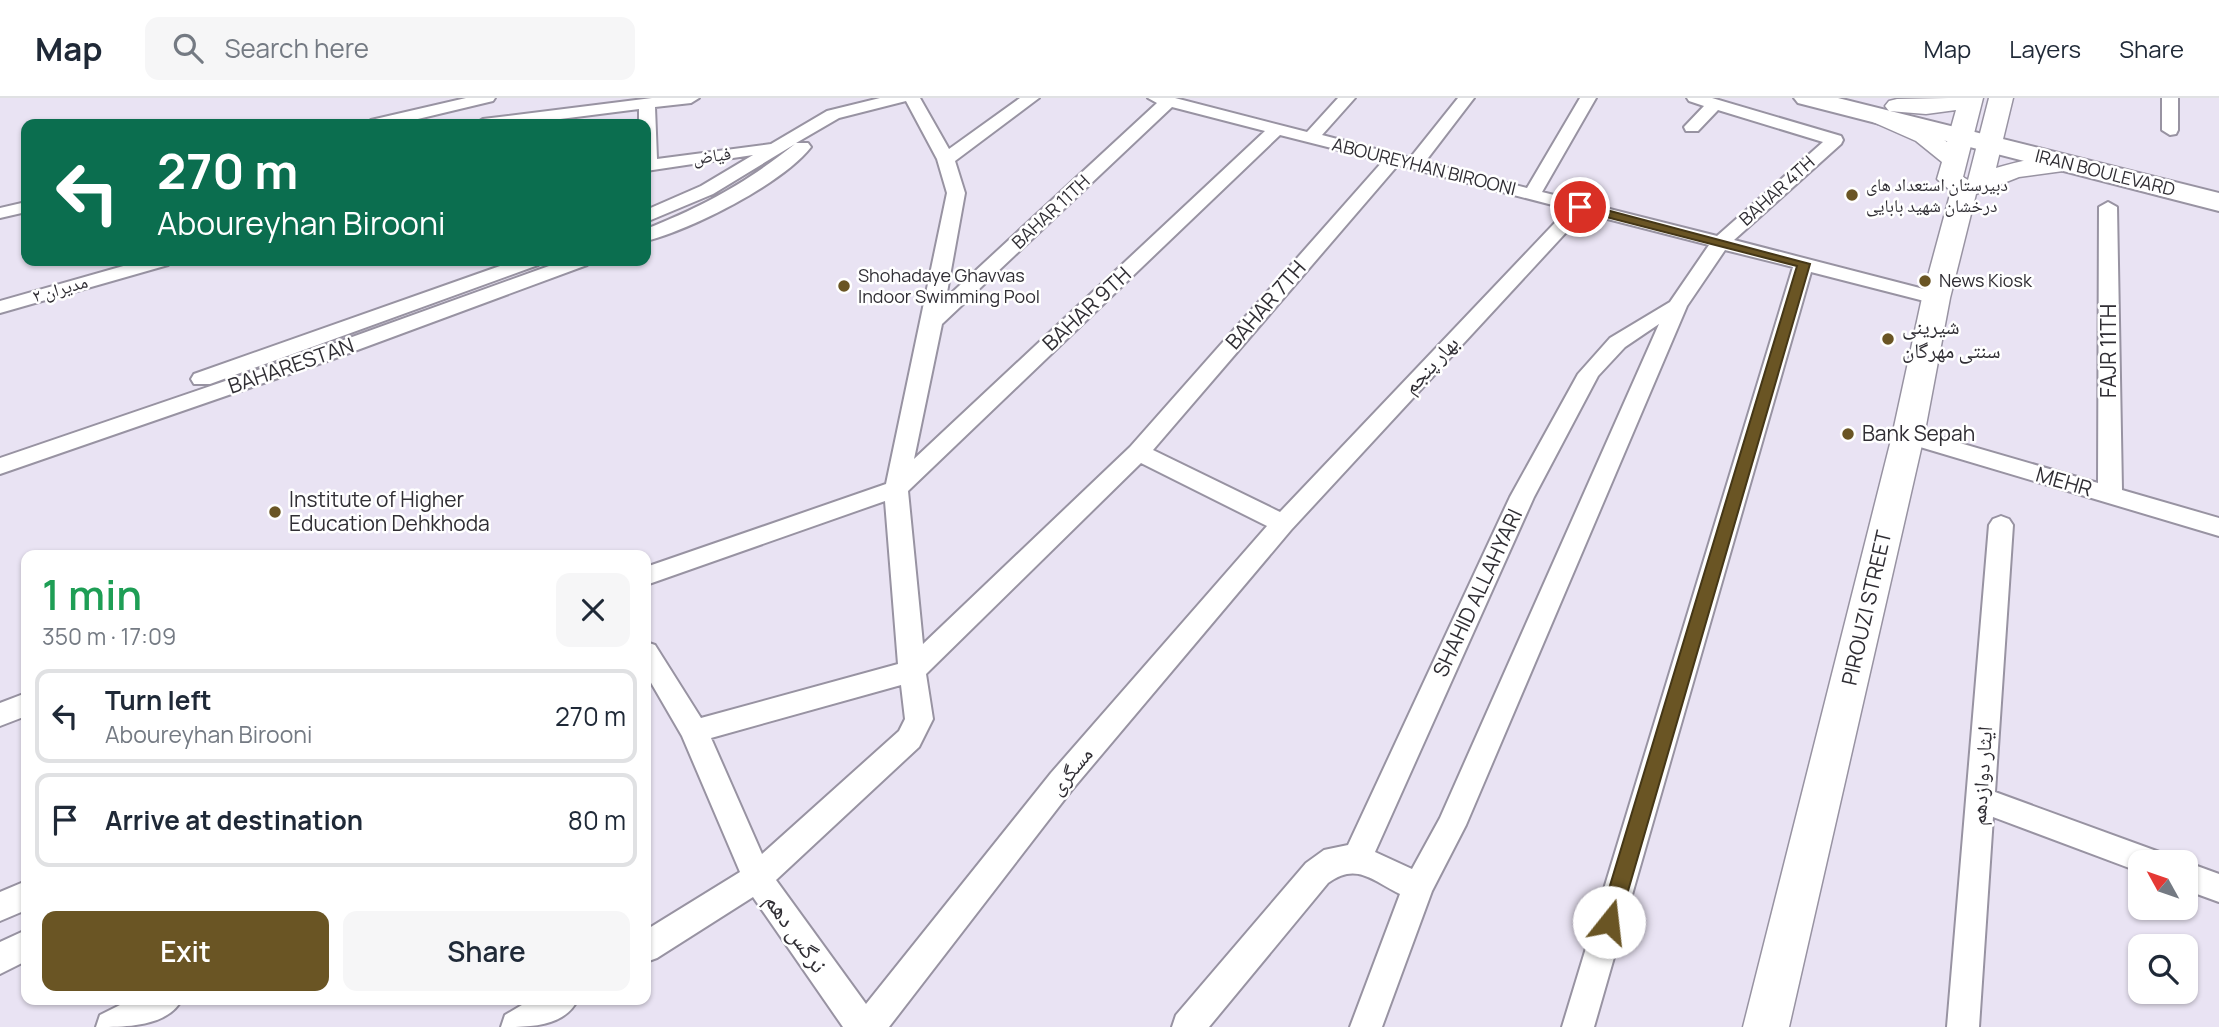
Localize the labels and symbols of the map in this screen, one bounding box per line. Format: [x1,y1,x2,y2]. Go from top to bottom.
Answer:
street label: ABOUREYHAN BIROONI [1330,132,1519,200]
street label: فیاض [691,140,733,170]
street label: IRAN BOULEVARD [2033,143,2178,201]
street label: BAHAR 4TH [1733,150,1819,231]
street label: BAHAR 11TH [1006,169,1094,254]
place label: دبیرستان استعداد های درخشان شهید بابایی [1866,172,2008,217]
pin [1550,177,1610,237]
marker: دبیرستان استعداد های درخشان شهید بابایی [1844,187,1860,203]
street label: BAHAR 7TH [1219,254,1311,355]
street label: BAHAR 9TH [1036,260,1137,356]
place label: Shohadaye Ghavvas Indoor Swimming Pool [858,263,1040,308]
place label: News Kiosk [1939,268,2033,292]
street label: مدیران ۲ [29,269,90,307]
marker: News Kiosk [1917,273,1933,289]
marker: Shohadaye Ghavvas Indoor Swimming Pool [836,278,852,294]
street label: FAJR 11TH [2094,304,2122,398]
place label: شیرینی سنتی مهرگان [1902,312,2001,364]
street label: بهار پنجم [1396,329,1465,400]
street label: BAHARESTAN [224,330,357,400]
marker: شیرینی سنتی مهرگان [1880,331,1896,347]
place label: Bank Sepah [1862,419,1975,447]
marker: Bank Sepah [1840,426,1856,442]
street label: MEHR [2033,460,2096,502]
place label: Institute of Higher Education Dehkhoda [289,485,490,537]
marker: Institute of Higher Education Dehkhoda [267,504,283,520]
street label: SHAHID ALLAHYARI [1426,504,1528,681]
street label: PIROUZI STREET [1835,527,1898,688]
street label: ایثار دوازدهم [1964,725,1999,827]
street label: مسگری [1042,740,1099,800]
north arrow [2128,850,2198,920]
position arrow [1572,885,1646,959]
street label: نرگس دهم [757,886,837,979]

